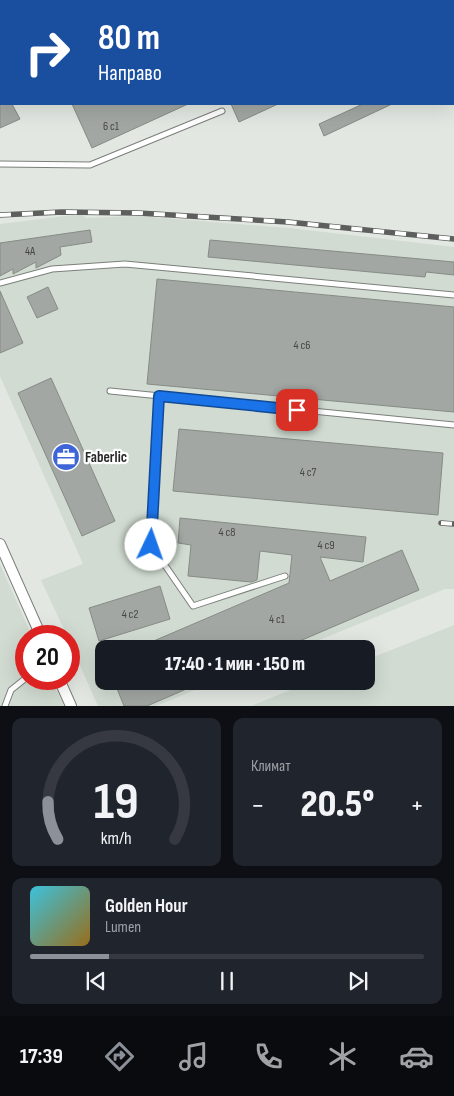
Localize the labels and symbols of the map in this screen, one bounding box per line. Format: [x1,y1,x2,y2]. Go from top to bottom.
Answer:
house number: 6 с1 [103,119,120,134]
house number: 4А [25,244,36,259]
house number: 4 с6 [294,338,310,353]
pin [276,389,318,431]
office icon: Faberlic [51,442,81,472]
place label: Faberlic [85,448,127,467]
house number: 4 с7 [300,465,316,480]
position arrow [124,518,176,570]
house number: 4 с8 [219,525,235,540]
house number: 4 с9 [317,538,335,553]
house number: 4 с2 [122,607,138,622]
house number: 4 с1 [269,612,286,627]
speed limit sign: 20 [15,625,80,690]

